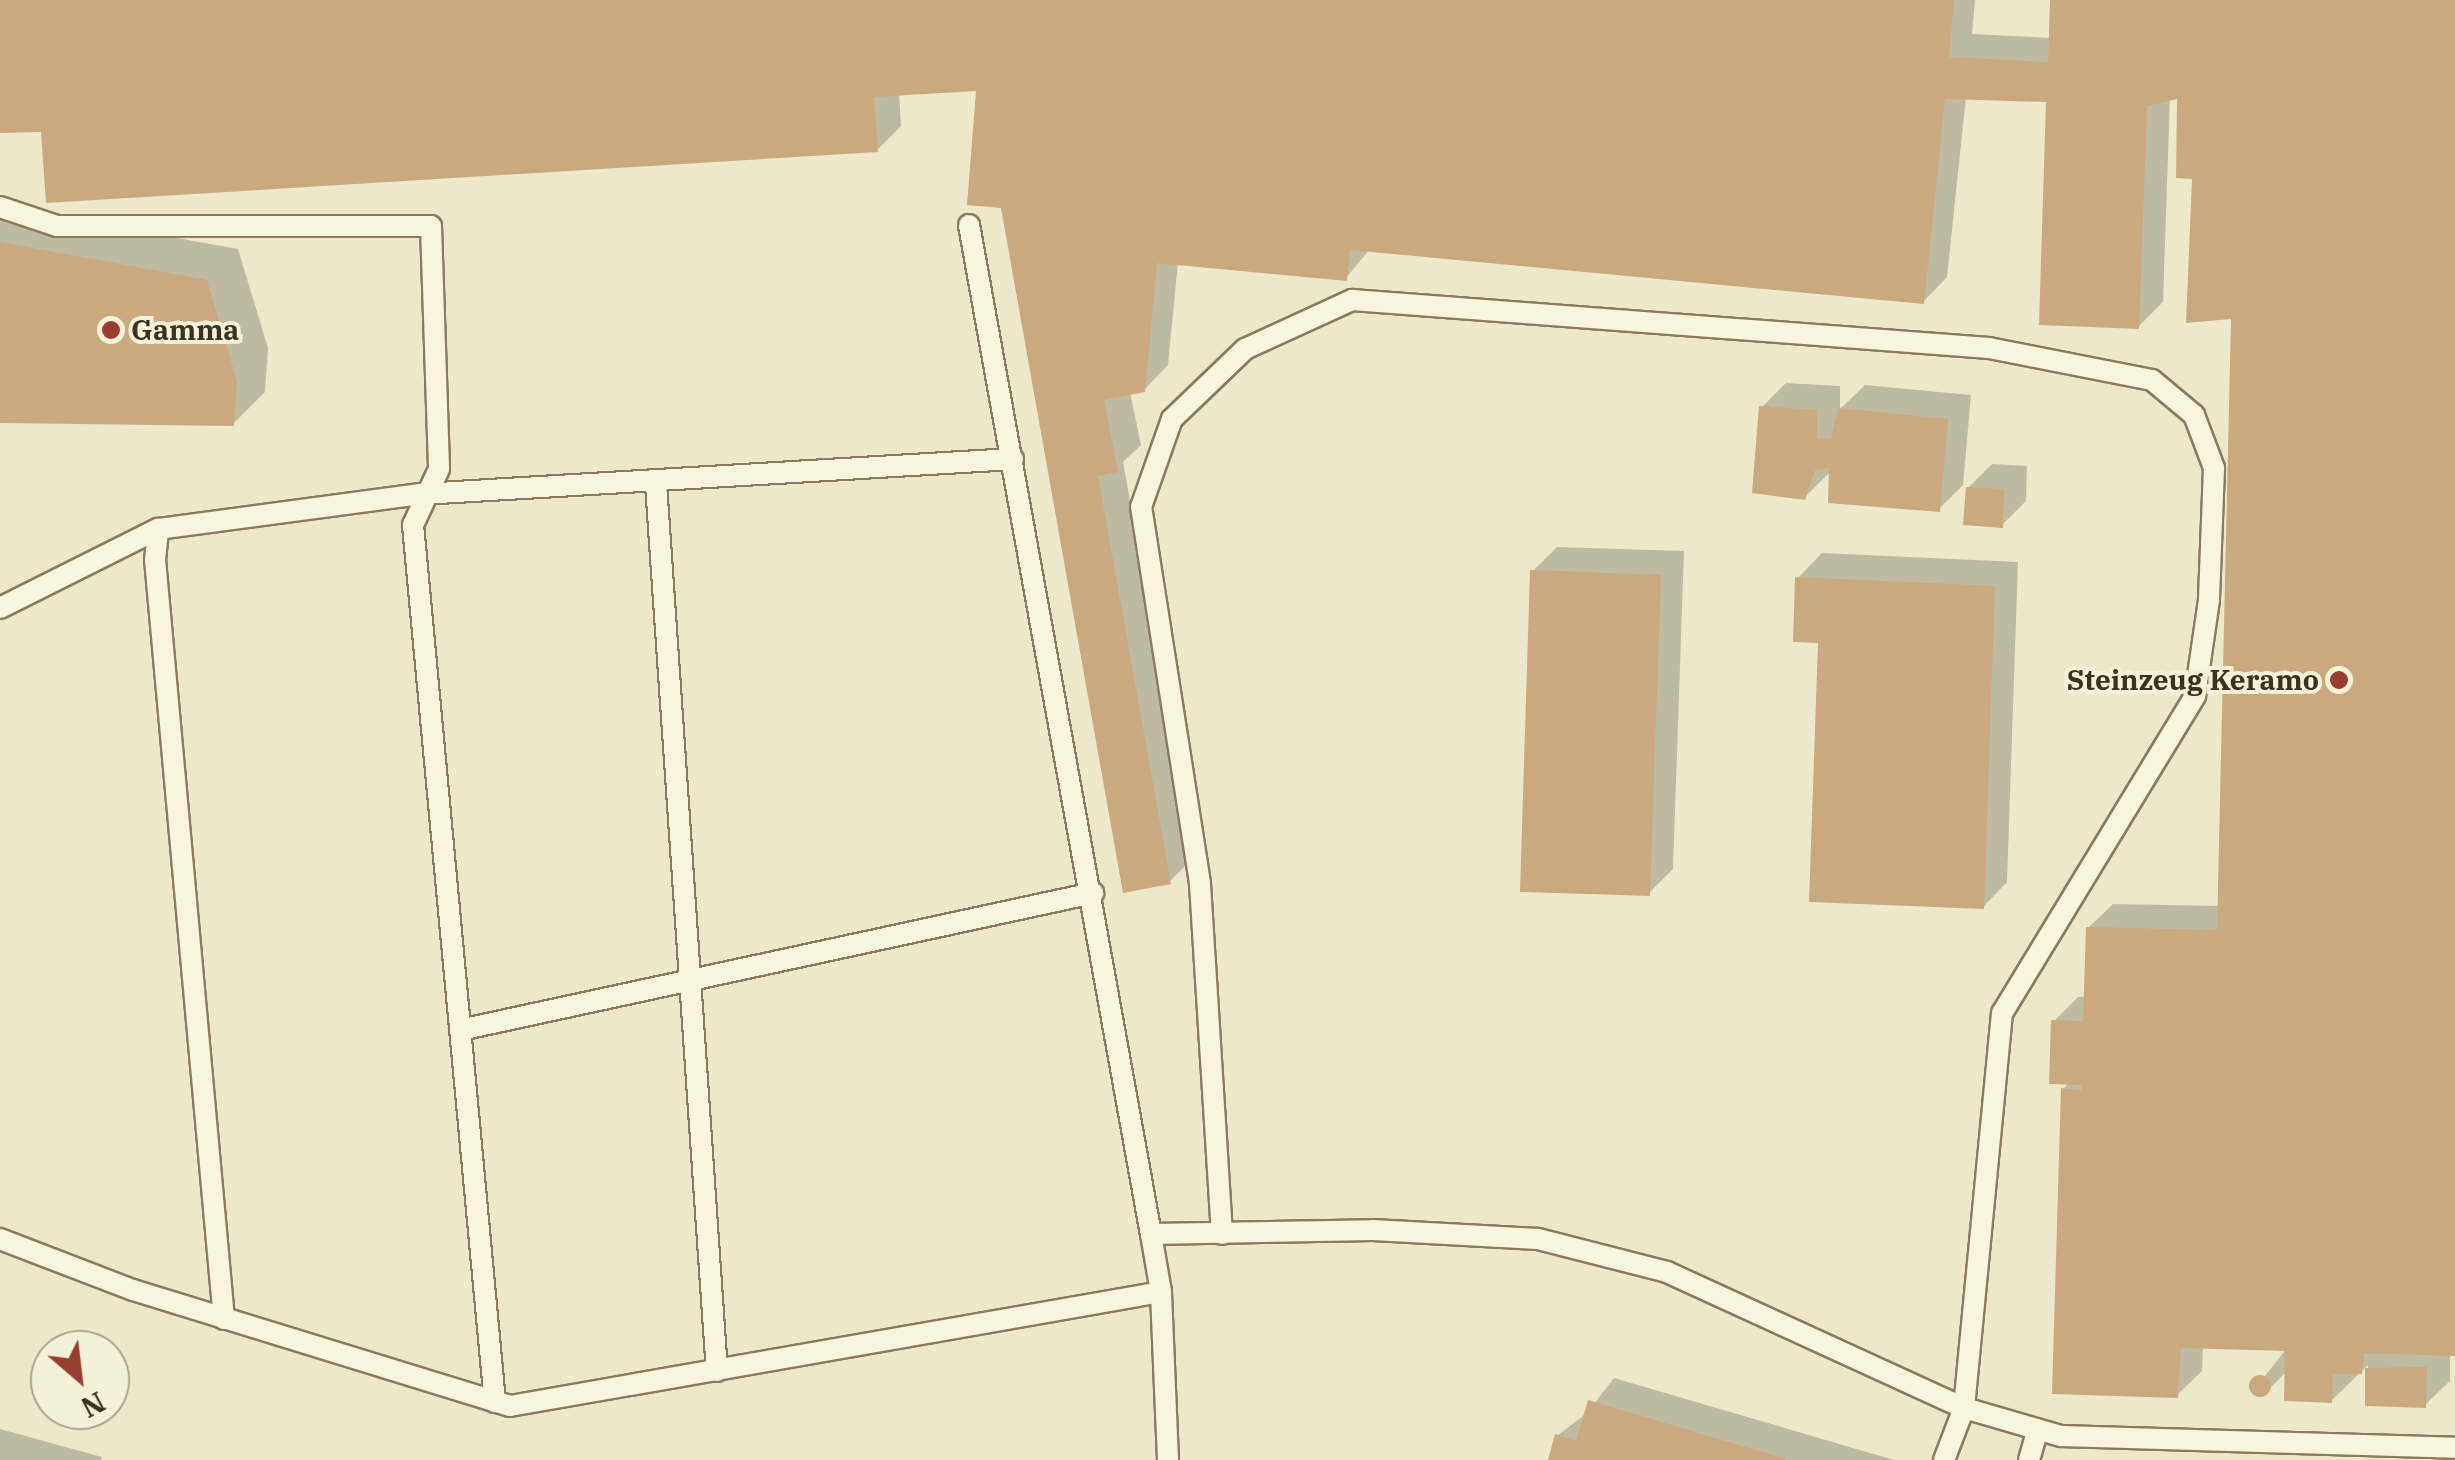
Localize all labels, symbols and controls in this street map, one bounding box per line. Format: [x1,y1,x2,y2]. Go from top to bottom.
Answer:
place label: Gamma [131,313,239,347]
marker: Gamma [100,319,122,341]
place label: Steinzeug Keramo [2067,663,2319,697]
marker: Steinzeug Keramo [2328,669,2350,691]
north arrow [30,1330,130,1430]
text: N [75,1384,112,1427]

